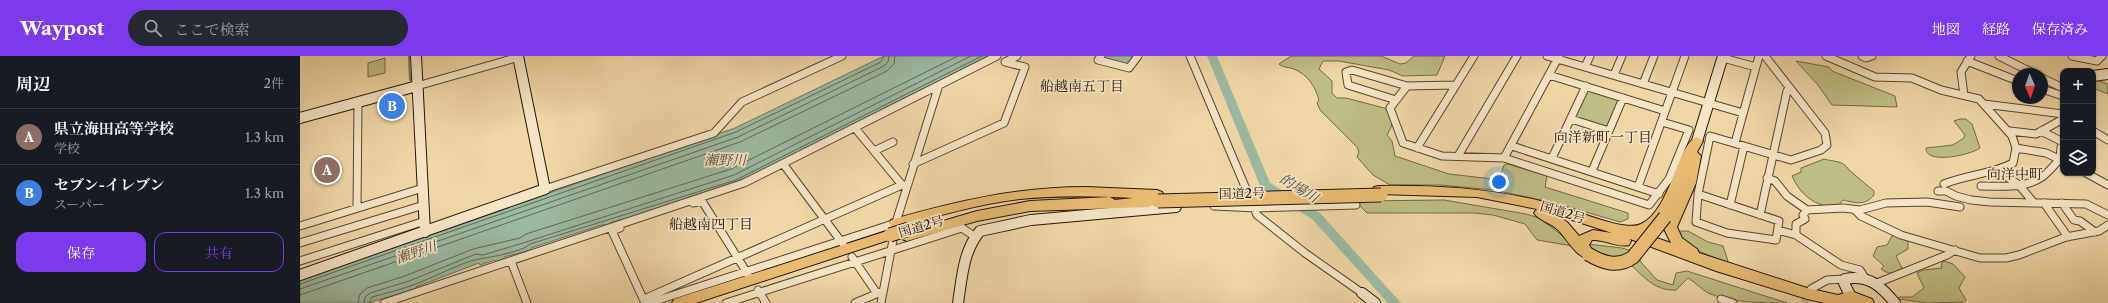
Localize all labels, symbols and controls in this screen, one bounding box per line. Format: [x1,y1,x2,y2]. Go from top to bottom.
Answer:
search box [128,10,408,46]
text: Waypost [20,17,104,40]
icon: search [142,17,164,39]
text: ここで検索 [174,20,249,39]
text: 地図 [1932,20,1960,38]
text: 経路 [1982,20,2010,38]
text: 保存済み [2032,20,2088,38]
north arrow [2012,68,2048,104]
map controls [2060,68,2096,176]
button: + [2060,68,2096,104]
text: 周辺 [16,74,50,94]
text: 2件 [264,75,284,91]
district label: 船越南五丁目 [1040,77,1124,95]
pin: B [379,91,405,121]
button: − [2060,104,2096,140]
text: 県立海田高等学校 [54,119,174,138]
district label: 向洋新町一丁目 [1554,128,1652,146]
text: A [24,129,34,145]
text: 1.3 km [245,129,284,145]
text: 学校 [54,140,80,156]
button: layers [2060,140,2096,176]
water label: 瀬野川 [704,151,748,169]
pin: A [314,155,340,185]
district label: 向洋中町 [1987,165,2043,183]
water label: 的場川 [1276,169,1323,208]
your location [1489,172,1509,192]
text: セブン-イレブン [54,175,164,194]
text: B [24,185,34,201]
text: 1.3 km [245,185,284,201]
street label: 国道2号 [1219,185,1265,201]
text: スーパー [54,196,105,212]
street label: 国道2号 [1538,198,1588,226]
street label: 国道2号 [896,212,946,240]
district label: 船越南四丁目 [669,215,753,233]
button: 保存 [16,232,146,272]
button: 共有 [154,232,284,272]
water label: 瀬野川 [393,236,441,267]

